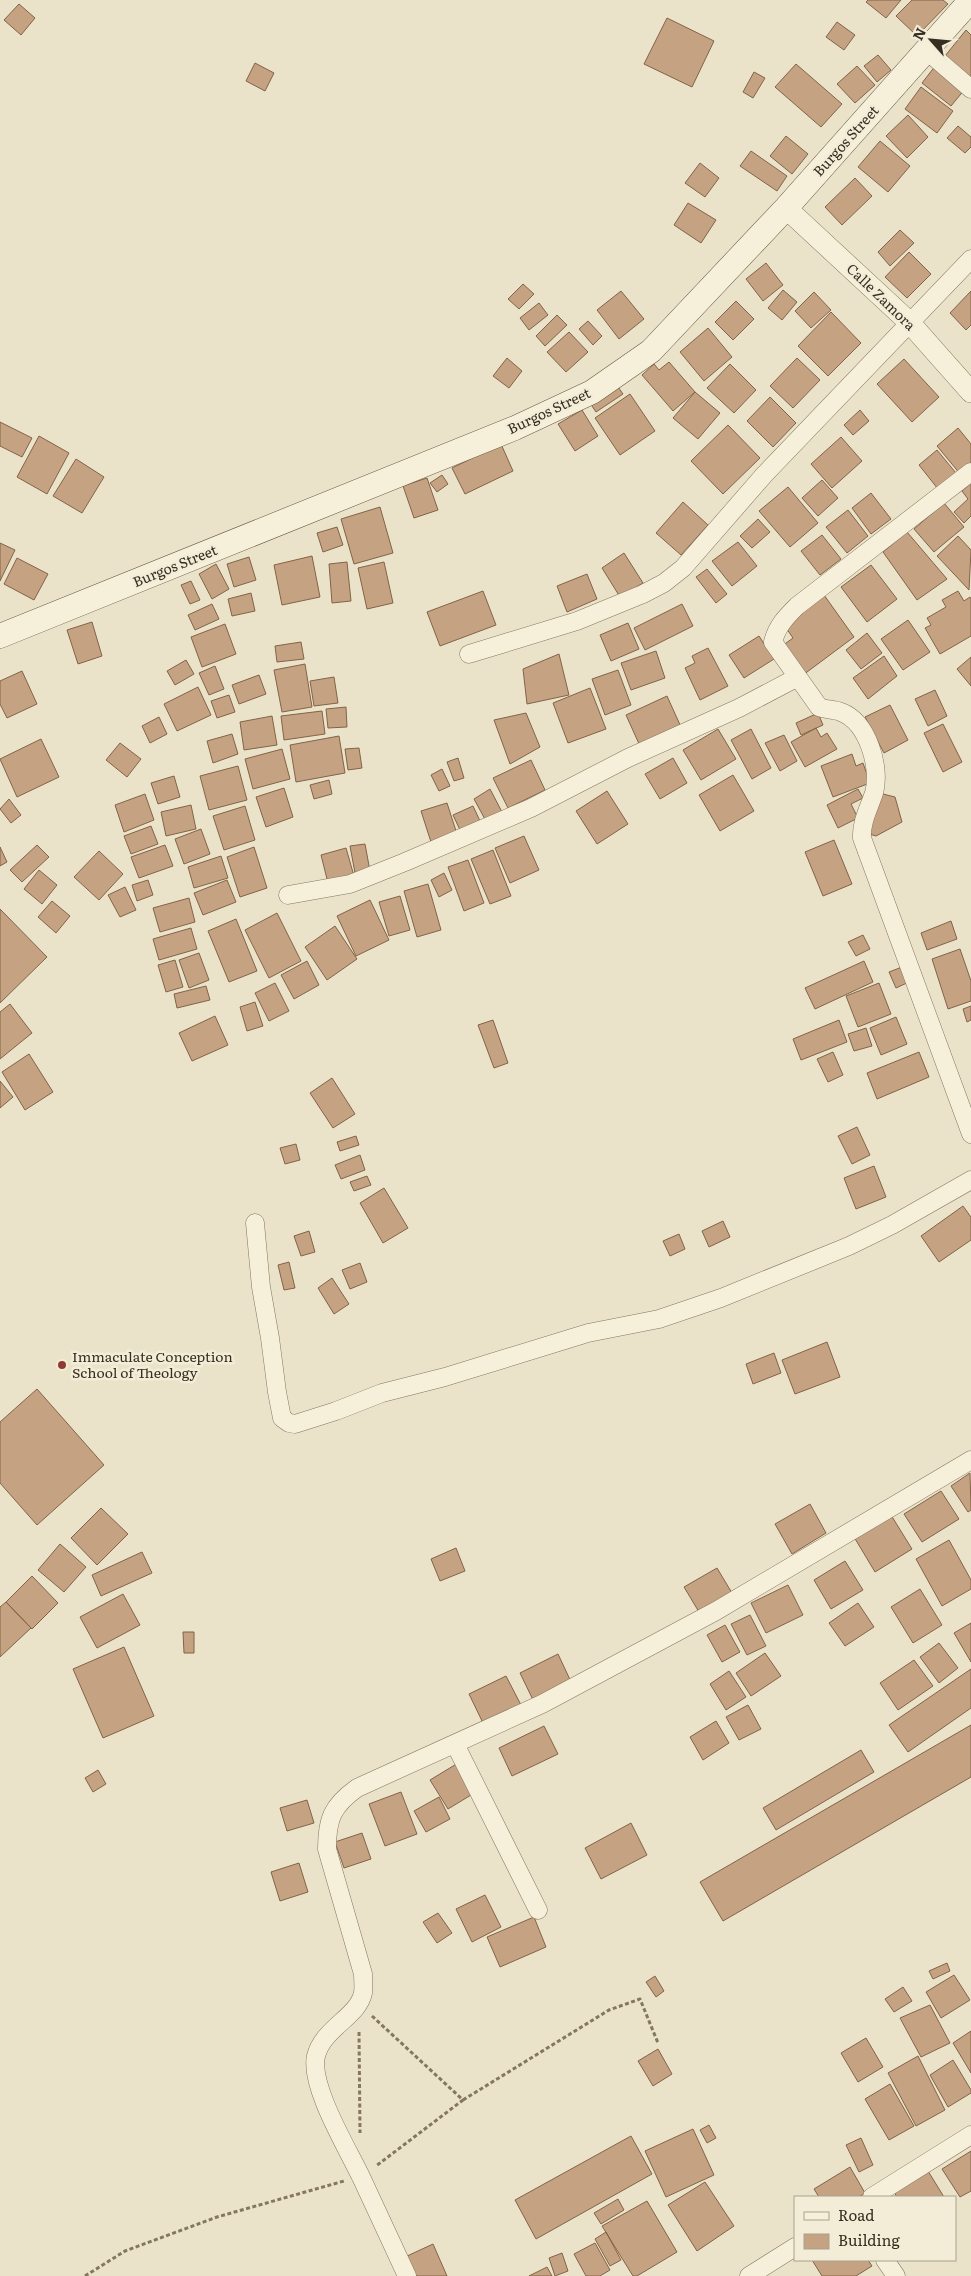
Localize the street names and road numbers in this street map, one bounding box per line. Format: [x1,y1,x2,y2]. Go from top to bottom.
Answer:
street label: Burgos Street [808,100,883,180]
street label: Calle Zamora [843,258,921,335]
street label: Burgos Street [504,382,594,438]
street label: Burgos Street [129,539,220,591]

